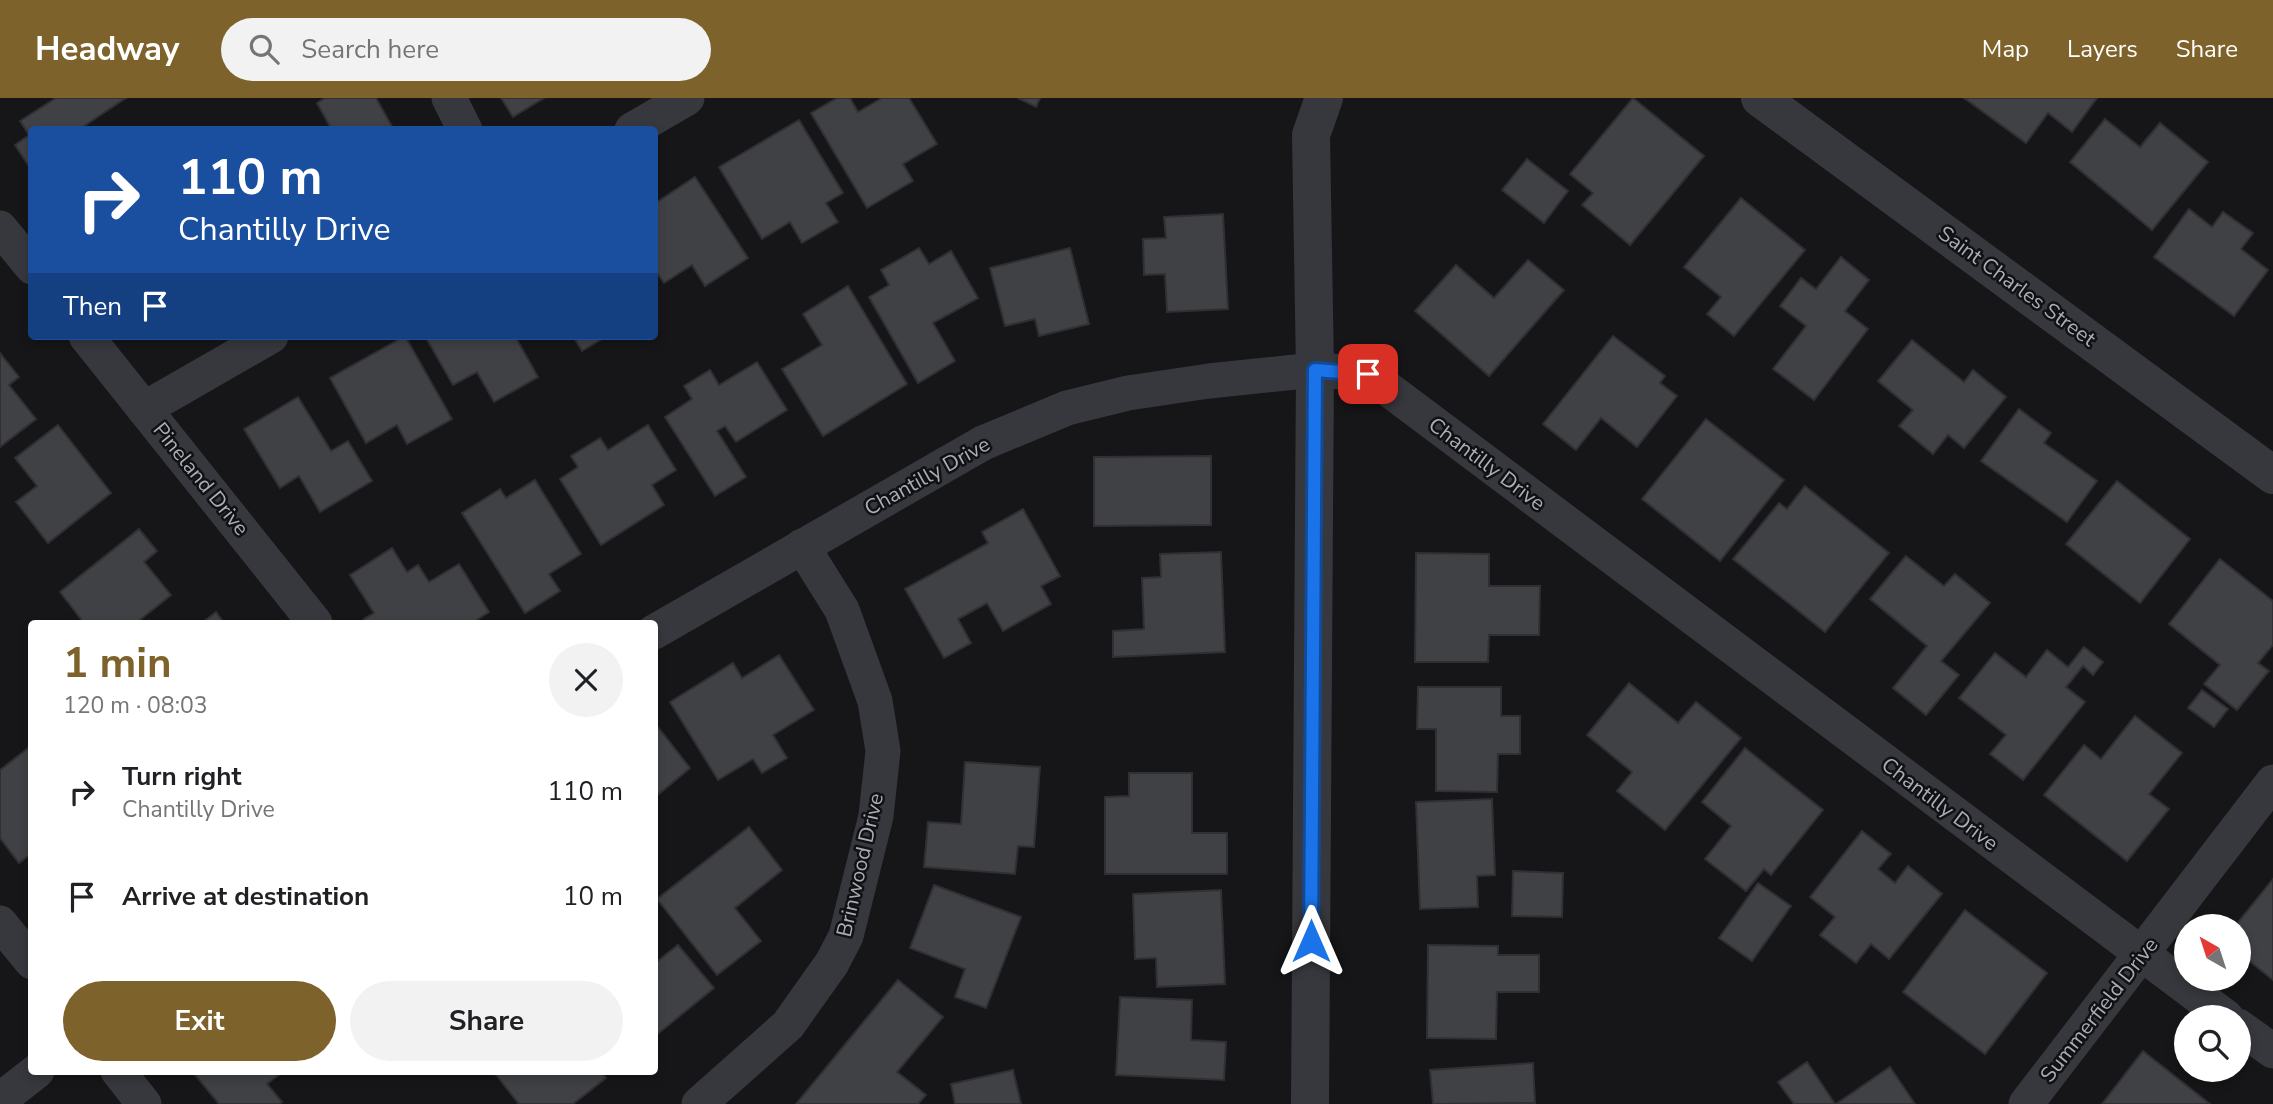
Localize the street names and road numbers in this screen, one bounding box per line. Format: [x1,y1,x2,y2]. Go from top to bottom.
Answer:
street label: Saint Charles Street [1933,219,2102,353]
street label: Chantilly Drive [1423,411,1551,517]
street label: Pineland Drive [147,417,255,541]
street label: Chantilly Drive [859,430,995,522]
street label: Chantilly Drive [1876,751,2004,857]
street label: Brinwood Drive [830,790,890,940]
street label: Summerfield Drive [2034,932,2164,1088]

